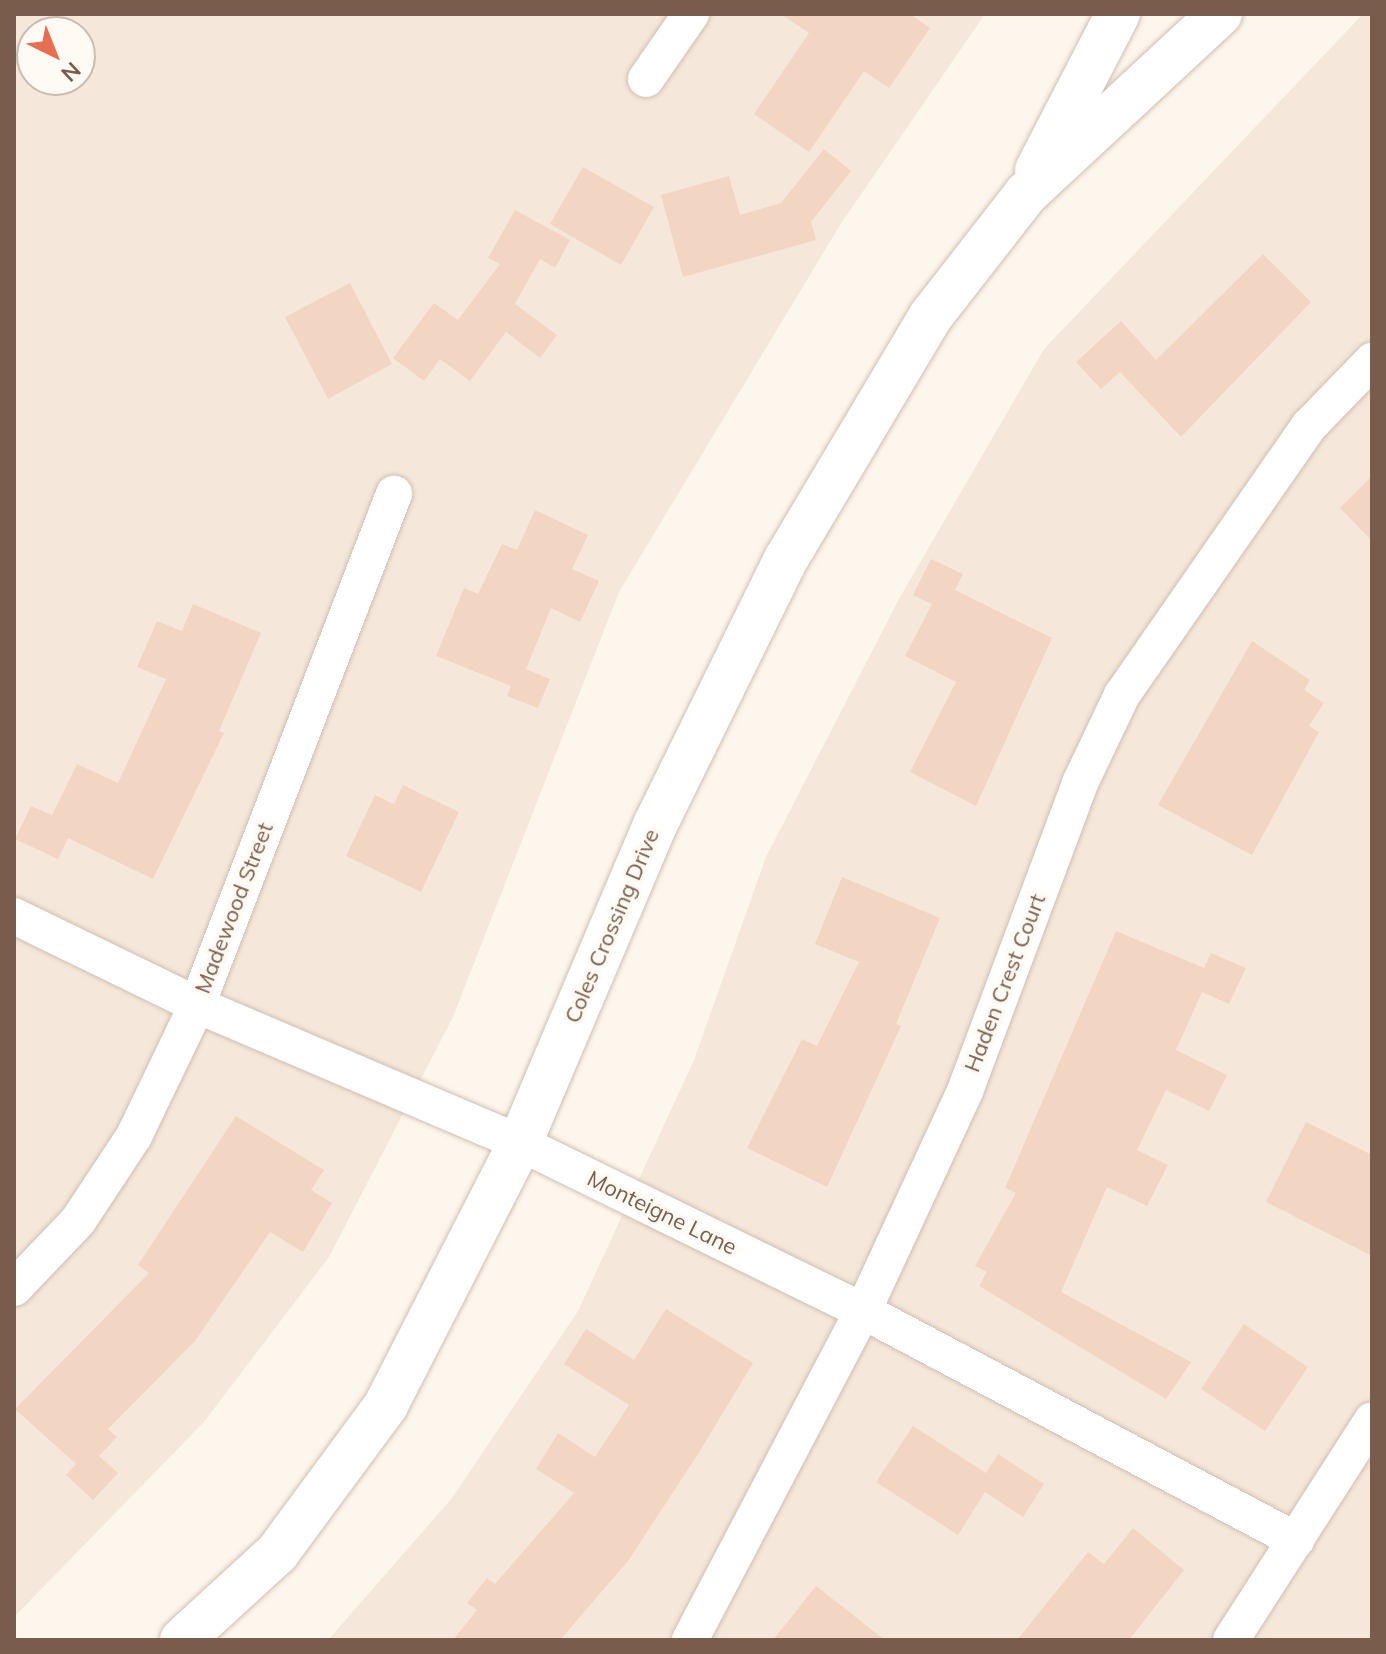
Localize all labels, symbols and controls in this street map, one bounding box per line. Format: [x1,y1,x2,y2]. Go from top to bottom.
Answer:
north arrow [16,16,96,96]
text: N [55,56,87,88]
street label: Madewood Street [189,819,279,997]
street label: Coles Crossing Drive [559,825,665,1027]
street label: Haden Crest Court [959,890,1051,1076]
street label: Monteigne Lane [583,1165,741,1261]

